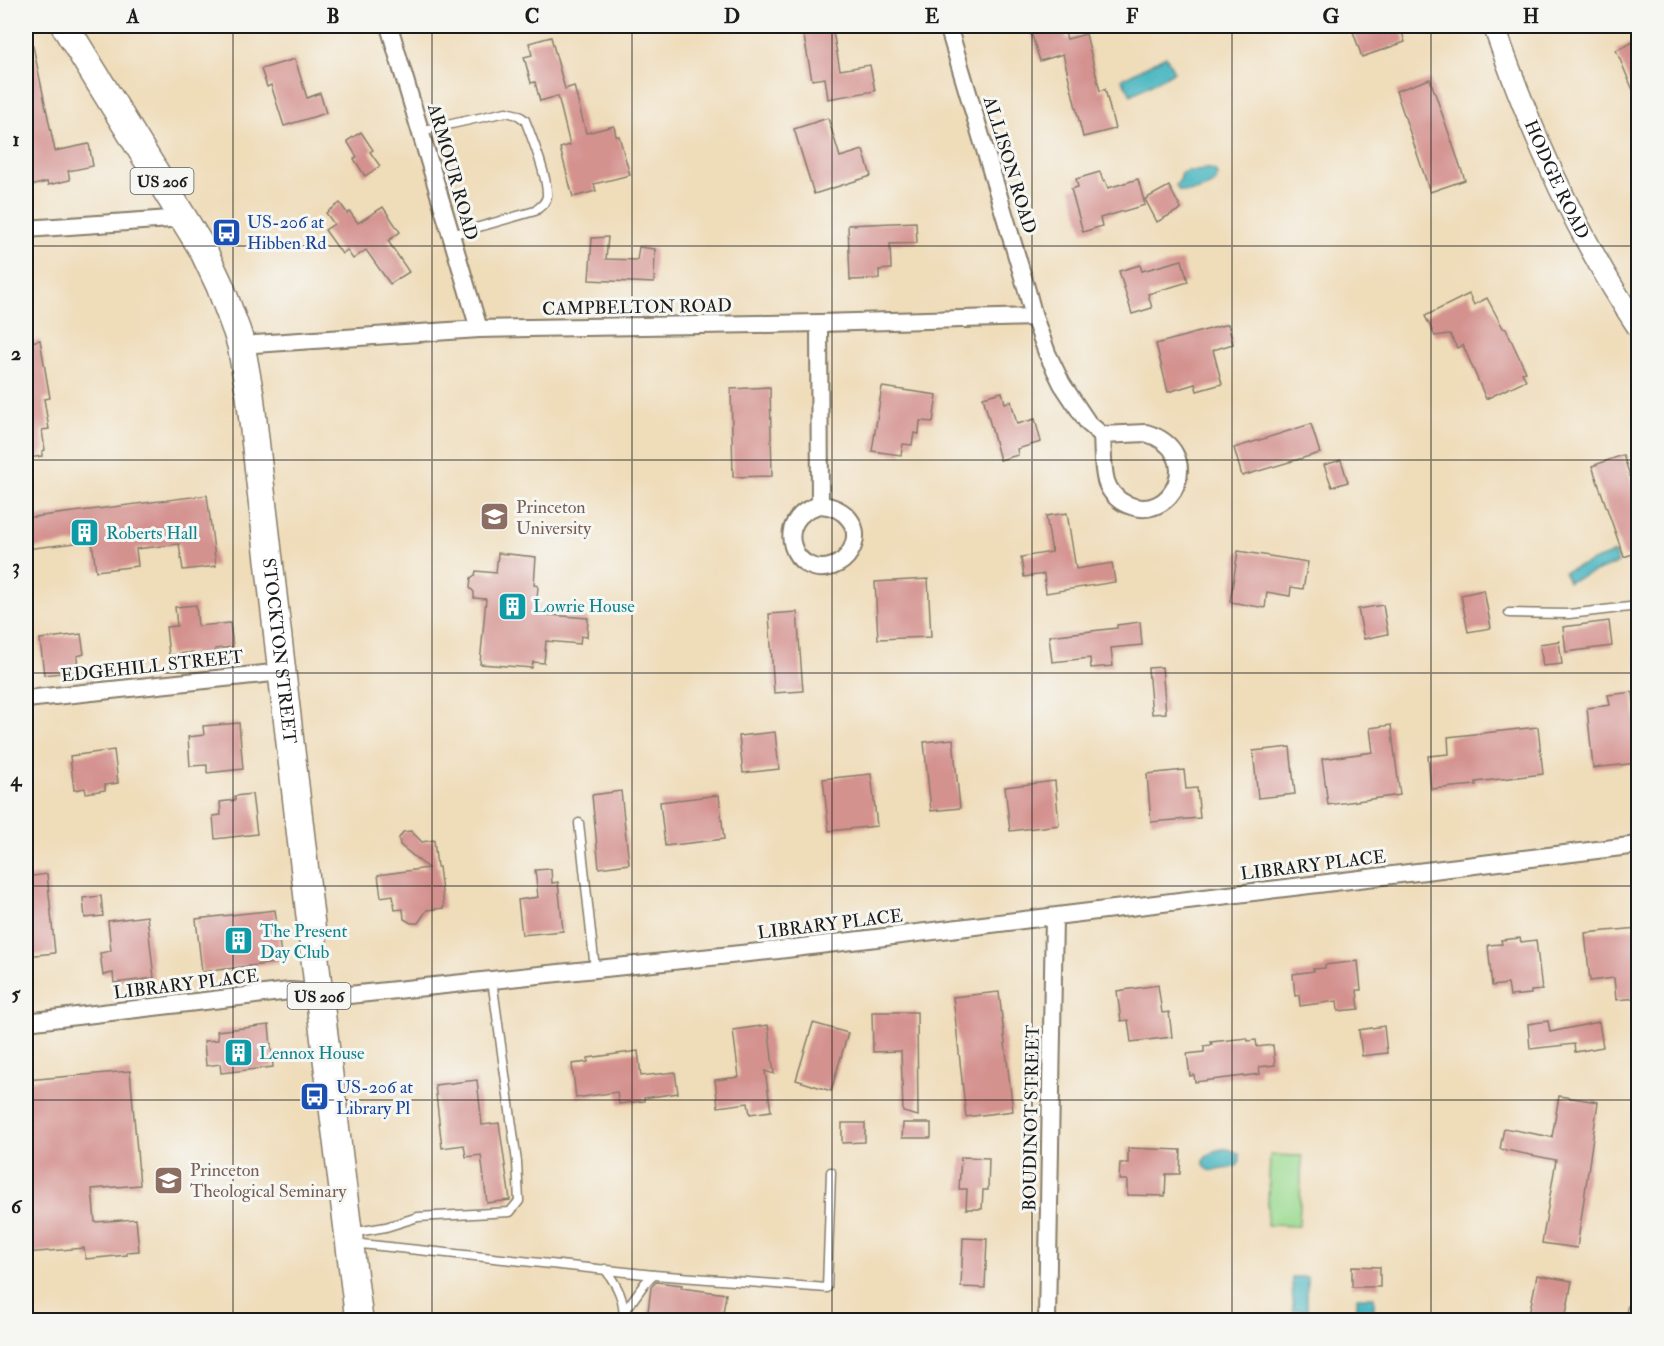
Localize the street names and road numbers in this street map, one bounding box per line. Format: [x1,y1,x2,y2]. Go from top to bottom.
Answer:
street label: ALLISON ROAD [977,93,1041,236]
street label: ARMOUR ROAD [422,100,483,243]
street label: HODGE ROAD [1519,117,1594,243]
road number: US 206 [130,168,194,194]
street label: CAMPBELTON ROAD [542,294,732,321]
street label: STOCKTON STREET [257,557,301,746]
street label: EDGEHILL STREET [60,645,245,688]
street label: LIBRARY PLACE [1239,845,1387,886]
street label: LIBRARY PLACE [756,904,904,945]
street label: LIBRARY PLACE [112,964,260,1005]
road number: US 206 [288,983,350,1009]
street label: BOUDINOT STREET [1018,1024,1045,1211]

